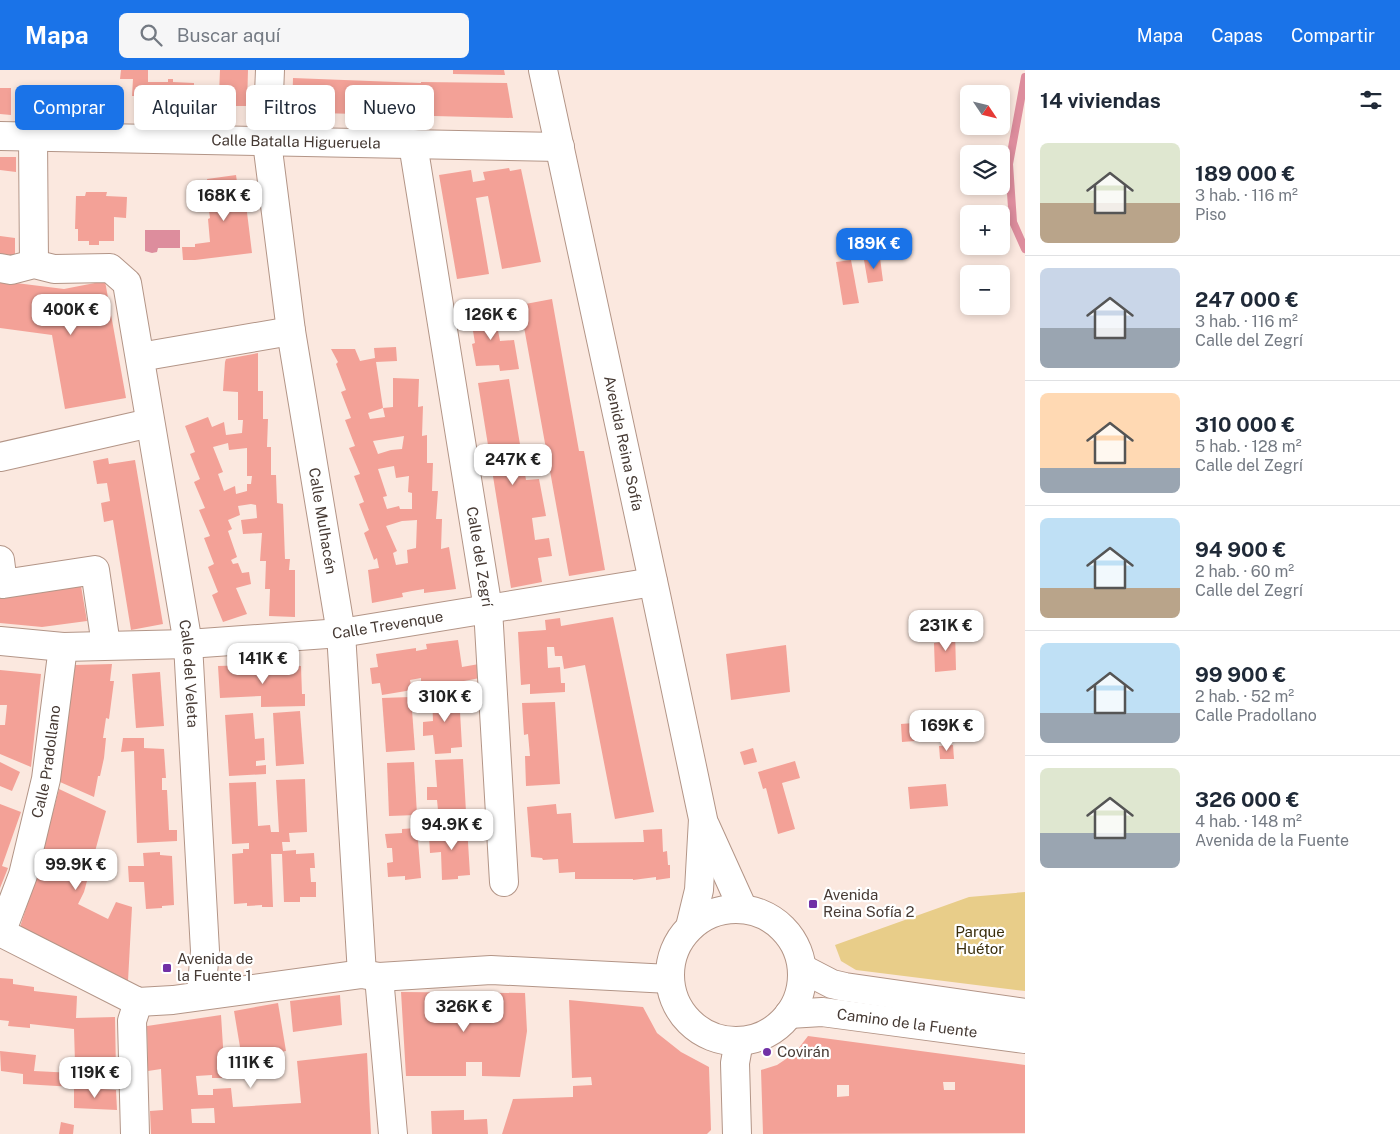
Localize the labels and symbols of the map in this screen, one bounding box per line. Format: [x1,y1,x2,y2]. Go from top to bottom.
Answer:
north arrow [960,85,1010,135]
street label: Calle Batalla Higueruela [211,131,381,151]
pin: 168K € [183,180,265,222]
pin: 189K € [833,228,915,270]
pin: 400K € [30,294,112,336]
pin: 126K € [450,298,532,341]
street label: Avenida Reina Sofía [601,374,647,513]
pin: 247K € [472,444,554,486]
street label: Calle Mulhacén [306,466,340,575]
street label: Calle del Zegrí [464,505,497,608]
street label: Calle Trevenque [331,607,444,642]
pin: 231K € [905,610,987,652]
street label: Calle del Veleta [176,618,202,728]
pin: 141K € [222,642,304,685]
pin: 310K € [404,680,486,723]
street label: Calle Pradollano [28,704,63,820]
pin: 169K € [906,710,988,752]
pin: 94.9K € [406,808,498,851]
pin: 99.9K € [30,848,122,891]
place label: Avenida Reina Sofía 2 [823,886,915,920]
marker: Avenida Reina Sofía 2 [807,898,819,910]
park label: Parque Huétor [955,923,1005,957]
place label: Avenida de la Fuente 1 [177,950,253,984]
marker: Avenida de la Fuente 1 [161,962,173,974]
pin: 326K € [423,990,505,1033]
street label: Camino de la Fuente [836,1005,979,1041]
place label: Covirán [777,1043,830,1060]
pin: 111K € [210,1046,292,1089]
marker: Covirán [761,1046,773,1058]
pin: 119K € [54,1056,136,1099]

